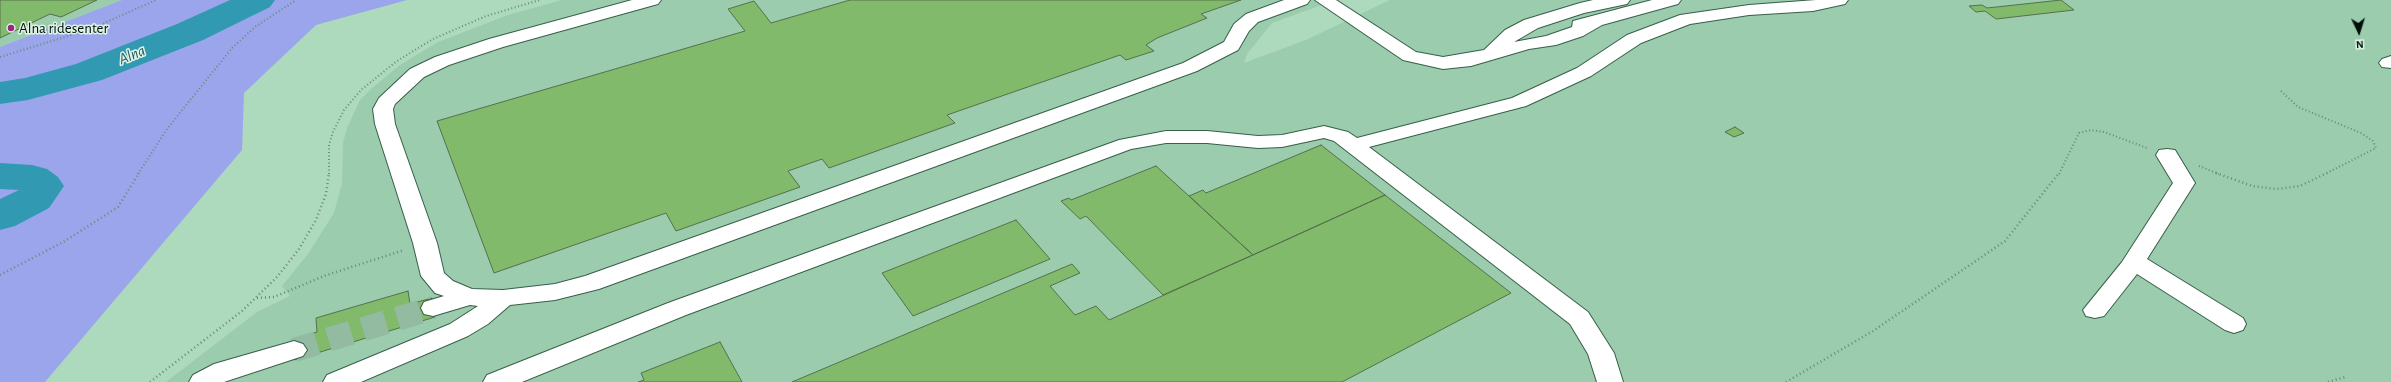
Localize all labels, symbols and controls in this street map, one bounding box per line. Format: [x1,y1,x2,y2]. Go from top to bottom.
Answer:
north arrow [2339,12,2379,52]
place label: Alna ridesenter [19,19,108,37]
marker: Alna ridesenter [6,23,16,33]
text: N [2356,39,2364,50]
water label: Alna [116,41,148,69]

